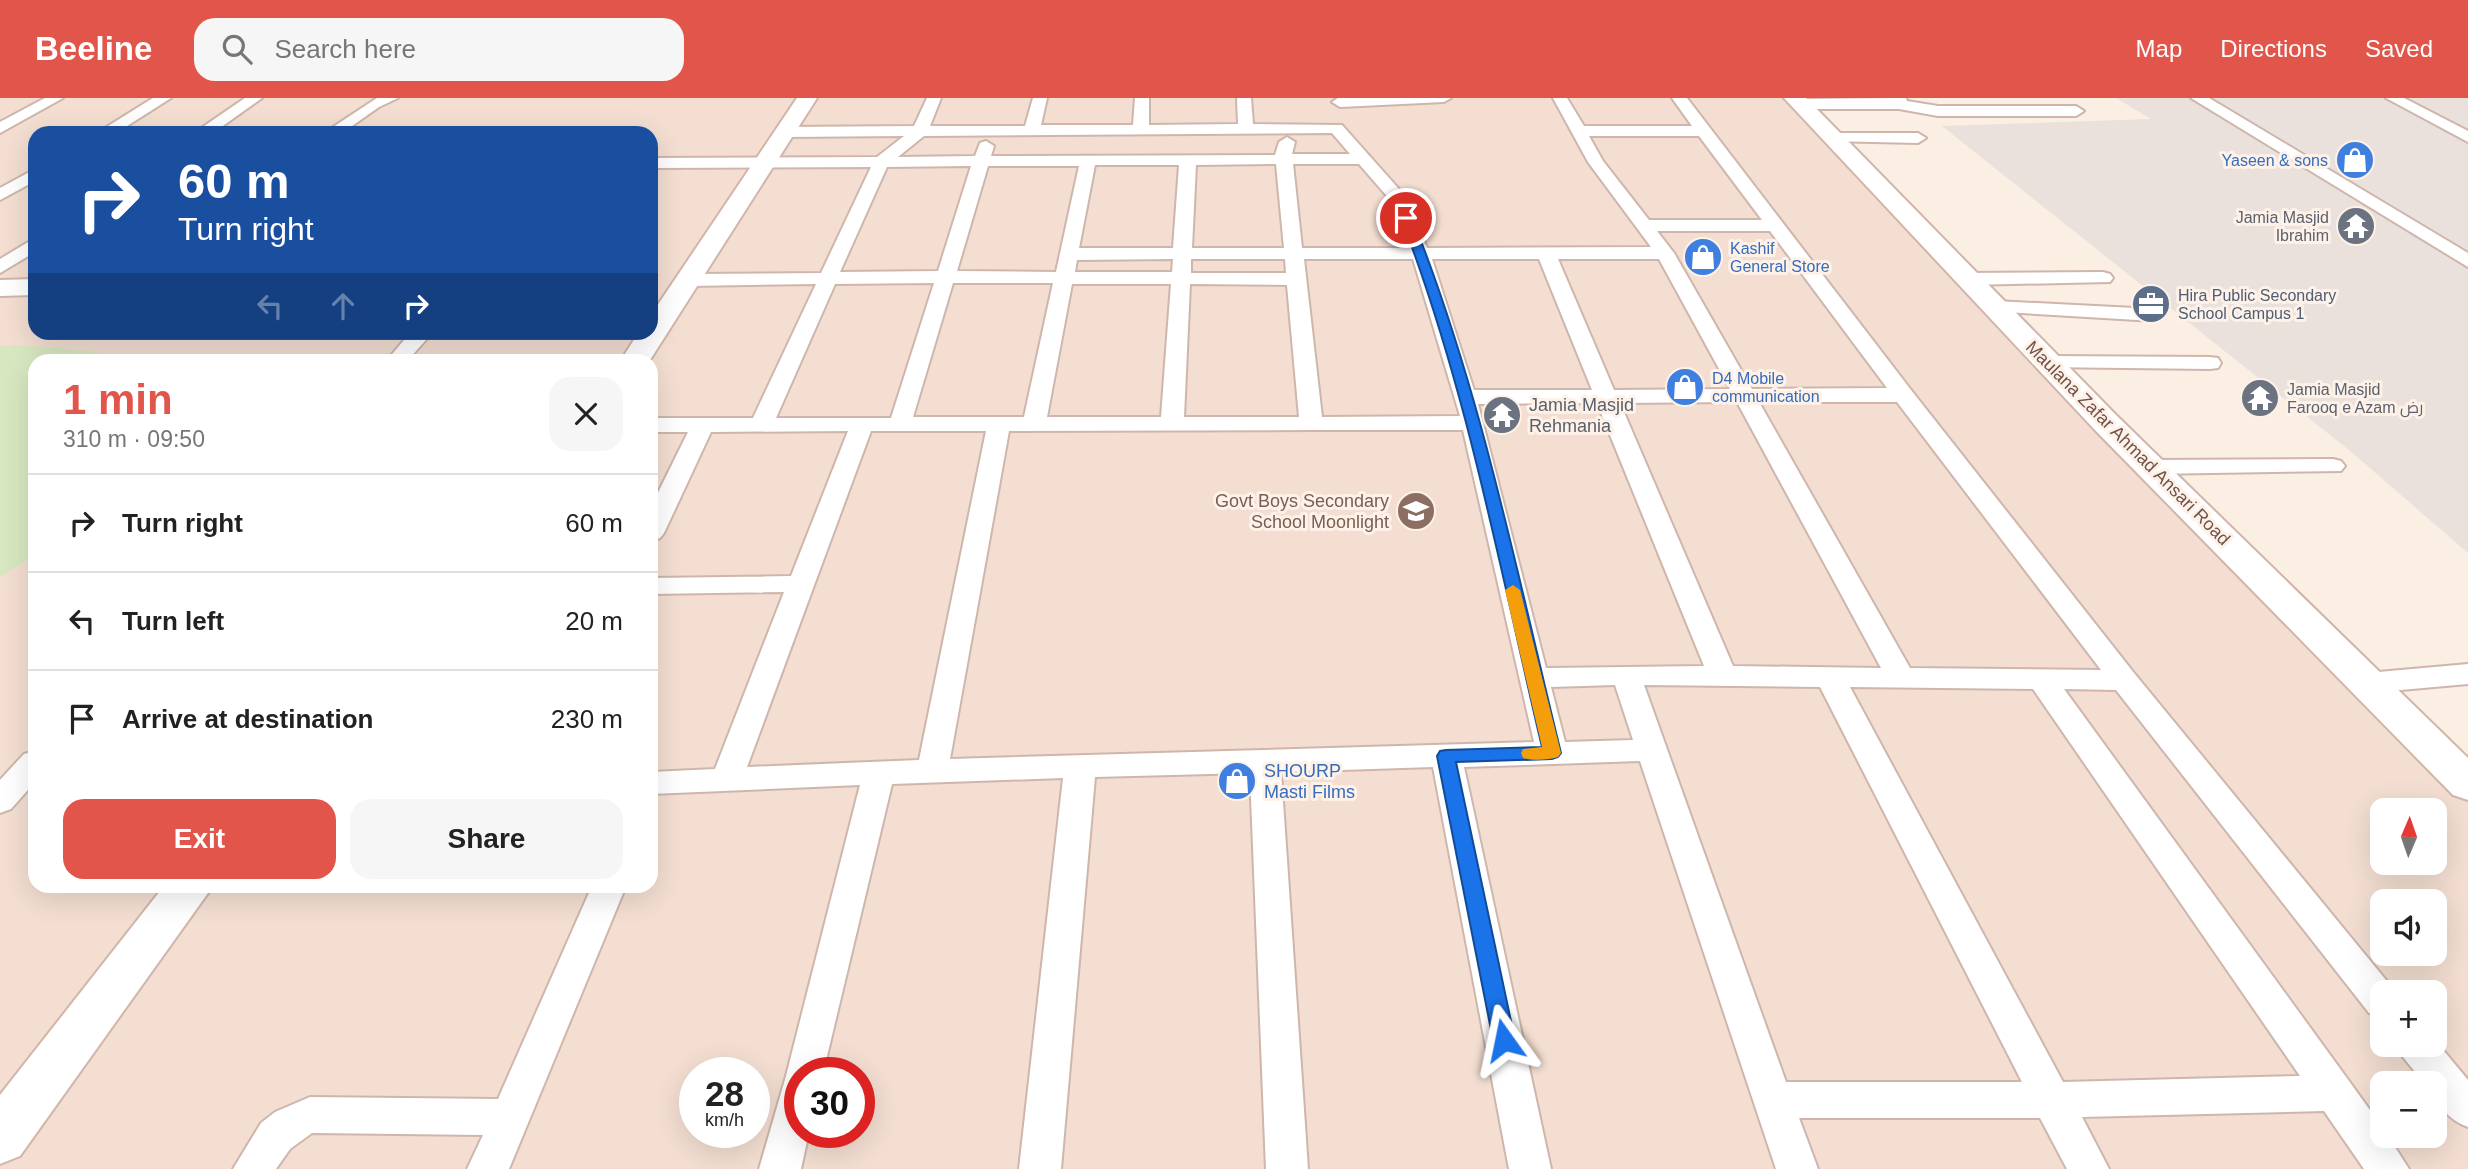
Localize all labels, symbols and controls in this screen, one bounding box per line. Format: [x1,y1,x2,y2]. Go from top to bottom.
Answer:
search box [194,18,684,81]
text: Beeline [35,30,152,67]
icon: search [218,30,256,68]
text: Search here [274,34,416,64]
text: Map [2136,35,2182,62]
text: Directions [2220,35,2327,62]
text: Saved [2365,35,2433,62]
shop icon: Yaseen & sons [2334,139,2376,181]
place label: Yaseen & sons [2222,152,2328,169]
icon: right [63,154,154,245]
text: 60 m [178,154,290,208]
pin [1376,188,1436,248]
icon: arrive [1387,199,1425,237]
temple icon: Jamia Masjid Ibrahim [2335,205,2377,247]
place label: Jamia Masjid Ibrahim [2236,209,2329,244]
text: Turn right [178,211,314,247]
shop icon: Kashif General Store [1682,236,1724,278]
place label: Kashif General Store [1730,240,1830,275]
office icon: Hira Public Secondary School Campus 1 [2130,283,2172,325]
icon: left [251,287,289,325]
icon: ahead [324,287,362,325]
icon: right [397,287,435,325]
place label: Hira Public Secondary School Campus 1 [2178,287,2336,322]
street label: Maulana Zafar Ahmad Ansari Road [2022,337,2234,549]
shop icon: D4 Mobile communication [1664,366,1706,408]
place label: D4 Mobile communication [1712,370,1820,405]
text: 1 min [63,376,173,423]
button: close [549,377,623,451]
temple icon: Jamia Masjid Farooq e Azam رض [2239,377,2281,419]
place label: Jamia Masjid Farooq e Azam رض [2287,381,2423,418]
temple icon: Jamia Masjid Rehmania [1481,394,1523,436]
place label: Jamia Masjid Rehmania [1529,395,1634,436]
text: 310 m · 09:50 [63,426,205,452]
school or university icon: Govt Boys Secondary School Moonlight [1395,490,1437,532]
place label: Govt Boys Secondary School Moonlight [1215,491,1389,532]
icon: right [63,504,101,542]
text: Turn right [122,508,243,538]
text: 60 m [565,508,623,538]
icon: left [63,602,101,640]
text: Turn left [122,606,224,636]
text: 20 m [565,606,623,636]
icon: arrive [63,700,101,738]
text: Arrive at destination [122,704,373,734]
text: 230 m [551,704,623,734]
shop icon: SHOURP Masti Films [1216,760,1258,802]
place label: SHOURP Masti Films [1264,761,1355,802]
north arrow [2370,798,2446,875]
map controls [2370,798,2447,1148]
button: Exit [63,799,336,879]
button: Share [350,799,623,879]
button: sound [2370,889,2447,966]
button: + [2370,980,2447,1057]
position arrow [1467,1003,1541,1077]
speed limit sign: 30 [784,1057,875,1148]
button: − [2370,1071,2447,1148]
text: 28 [705,1074,744,1113]
text: km/h [705,1110,744,1130]

